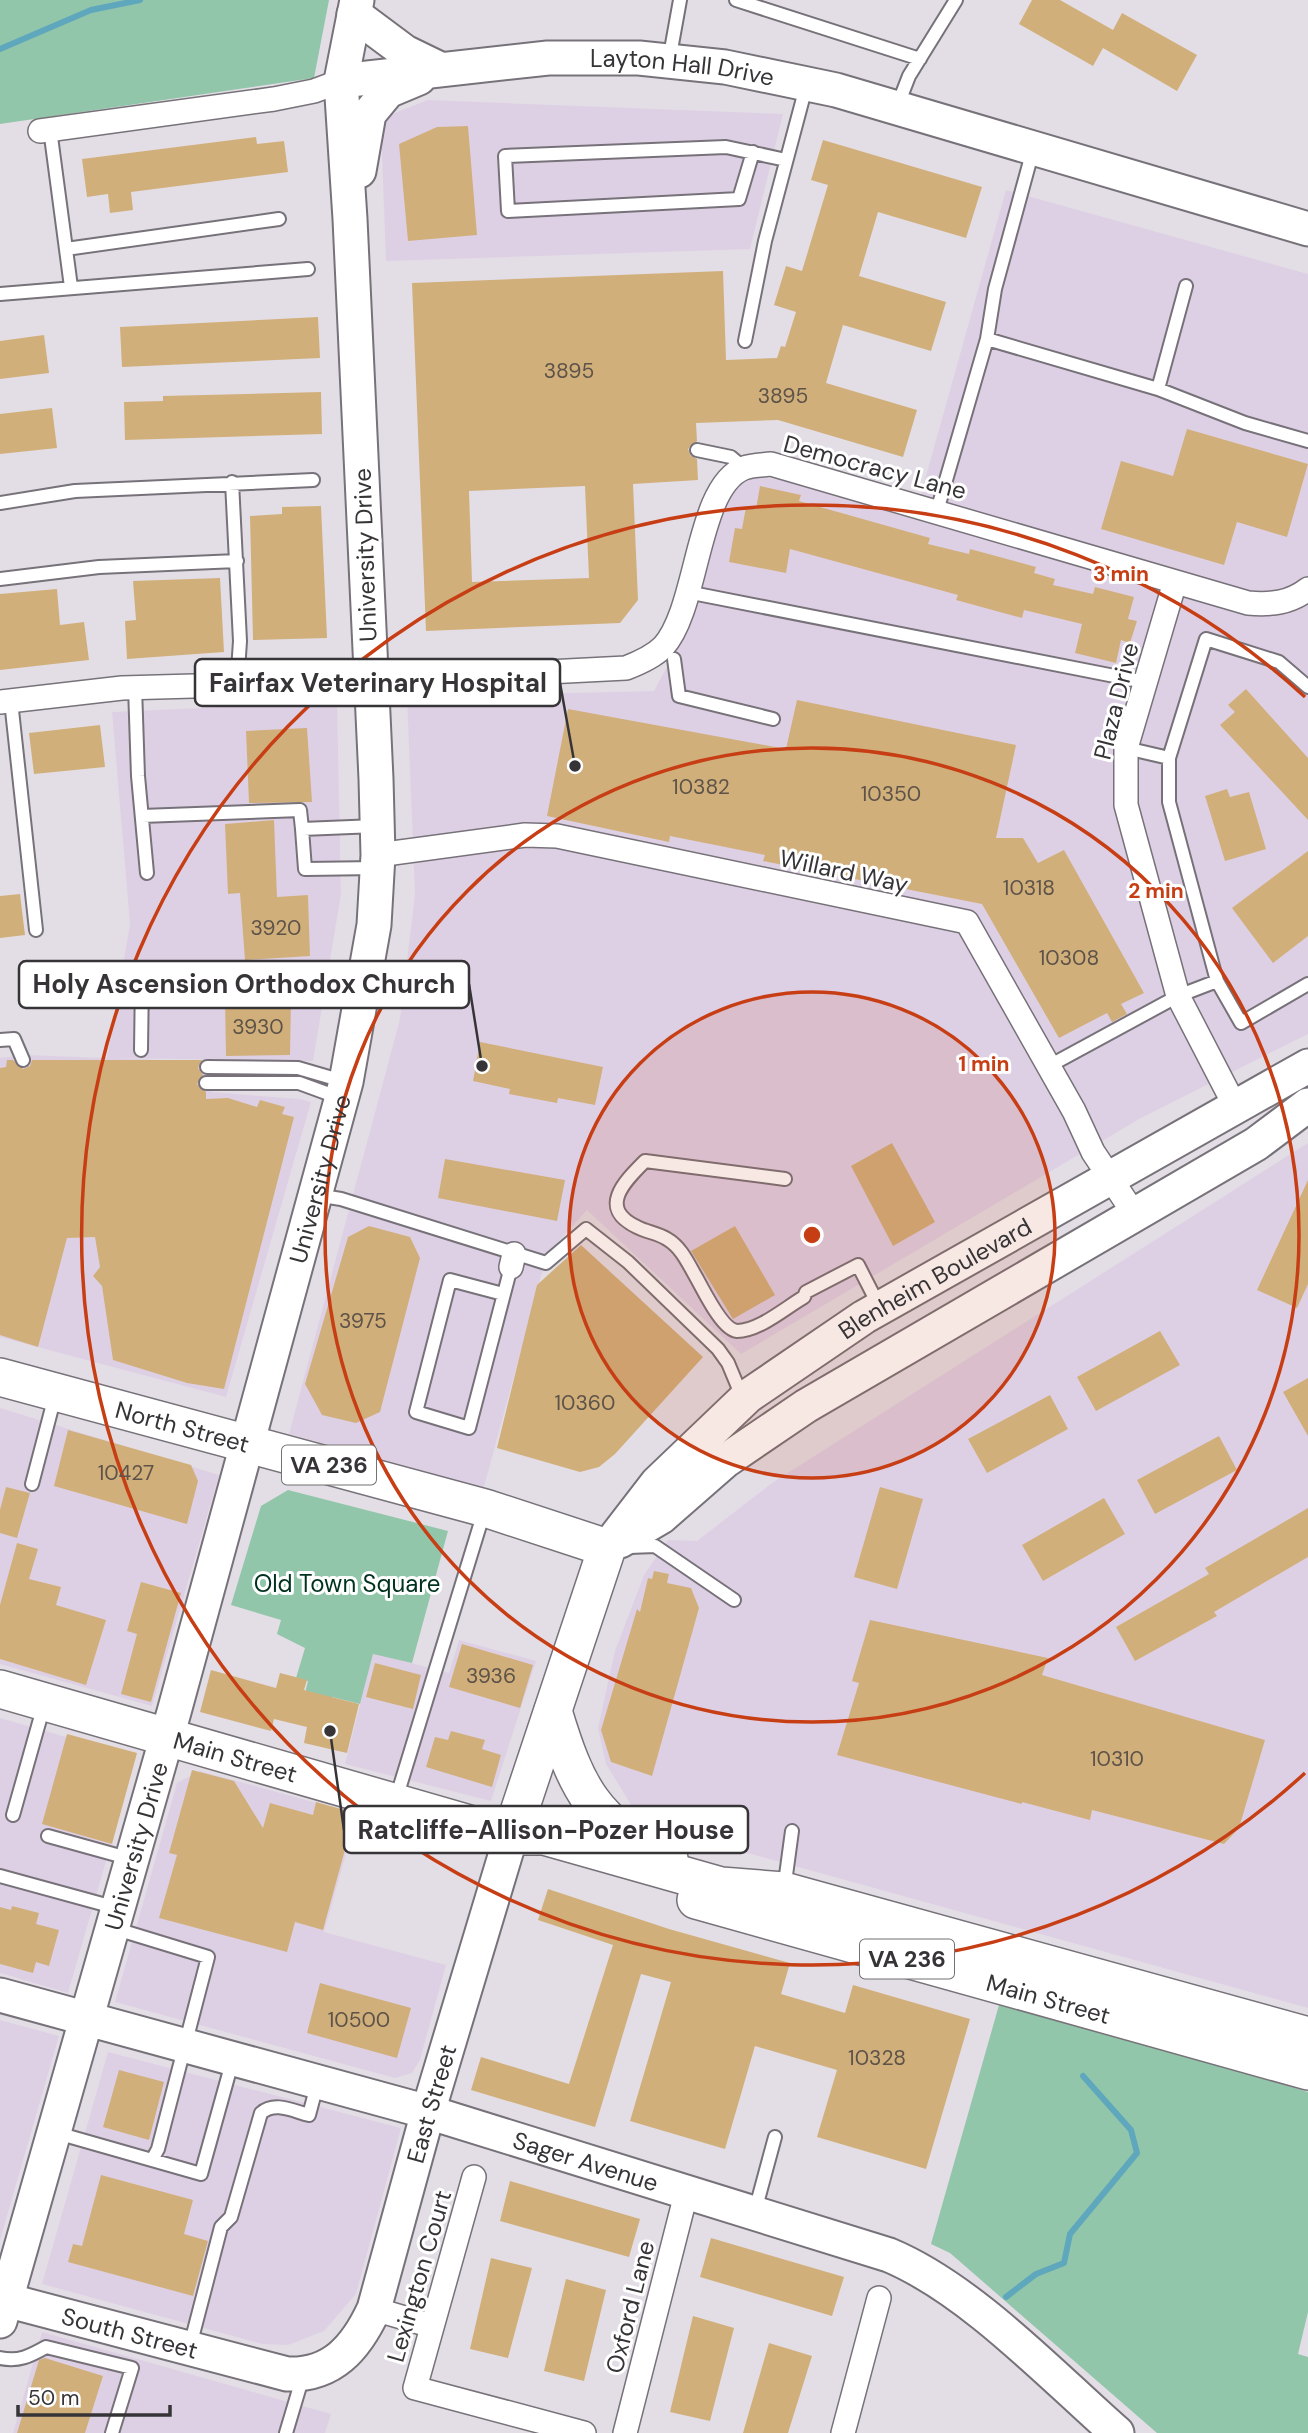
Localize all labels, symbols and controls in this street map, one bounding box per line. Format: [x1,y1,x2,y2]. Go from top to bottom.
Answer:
street label: Layton Hall Drive [590,42,777,92]
house number: 3895 [544,357,594,385]
house number: 3895 [758,382,808,410]
street label: Democracy Lane [780,428,970,506]
street label: University Drive [346,468,384,642]
text: 3 min [1093,560,1149,588]
street label: Plaza Drive [1086,639,1146,763]
callout: Fairfax Veterinary Hospital [195,659,560,706]
text: Fairfax Veterinary Hospital [209,666,547,700]
house number: 10382 [672,773,730,801]
house number: 10350 [861,780,921,808]
street label: Willard Way [777,842,911,900]
house number: 10318 [1003,874,1055,902]
text: 2 min [1128,877,1184,905]
house number: 3920 [251,914,301,942]
house number: 10308 [1039,944,1099,972]
callout: Holy Ascension Orthodox Church [19,961,469,1008]
text: Holy Ascension Orthodox Church [33,967,455,1001]
house number: 3930 [232,1013,284,1041]
text: 1 min [958,1050,1010,1078]
street label: University Drive [282,1091,357,1267]
street label: Blenheim Boulevard [832,1210,1037,1346]
centre of rings [800,1223,824,1247]
house number: 3975 [339,1307,387,1335]
house number: 10360 [555,1389,615,1417]
street label: North Street [112,1393,253,1459]
road number: VA 236 [282,1446,376,1484]
house number: 10427 [98,1459,154,1487]
park label: Old Town Square [254,1568,440,1599]
house number: 3936 [466,1662,516,1690]
street label: Main Street [170,1724,301,1789]
house number: 10310 [1090,1745,1144,1773]
street label: University Drive [97,1758,174,1934]
callout: Ratcliffe-Allison-Pozer House [344,1806,748,1853]
text: Ratcliffe-Allison-Pozer House [358,1813,734,1847]
road number: VA 236 [860,1940,954,1978]
street label: Main Street [983,1966,1114,2031]
house number: 10500 [328,2006,390,2034]
street label: East Street [399,2041,463,2167]
house number: 10328 [848,2044,906,2072]
street label: Sager Avenue [509,2124,662,2198]
street label: Lexington Court [380,2187,458,2365]
street label: Oxford Lane [599,2238,661,2376]
street label: South Street [58,2300,201,2365]
scale bar [18,2374,170,2418]
text: 50 m [28,2384,79,2412]

